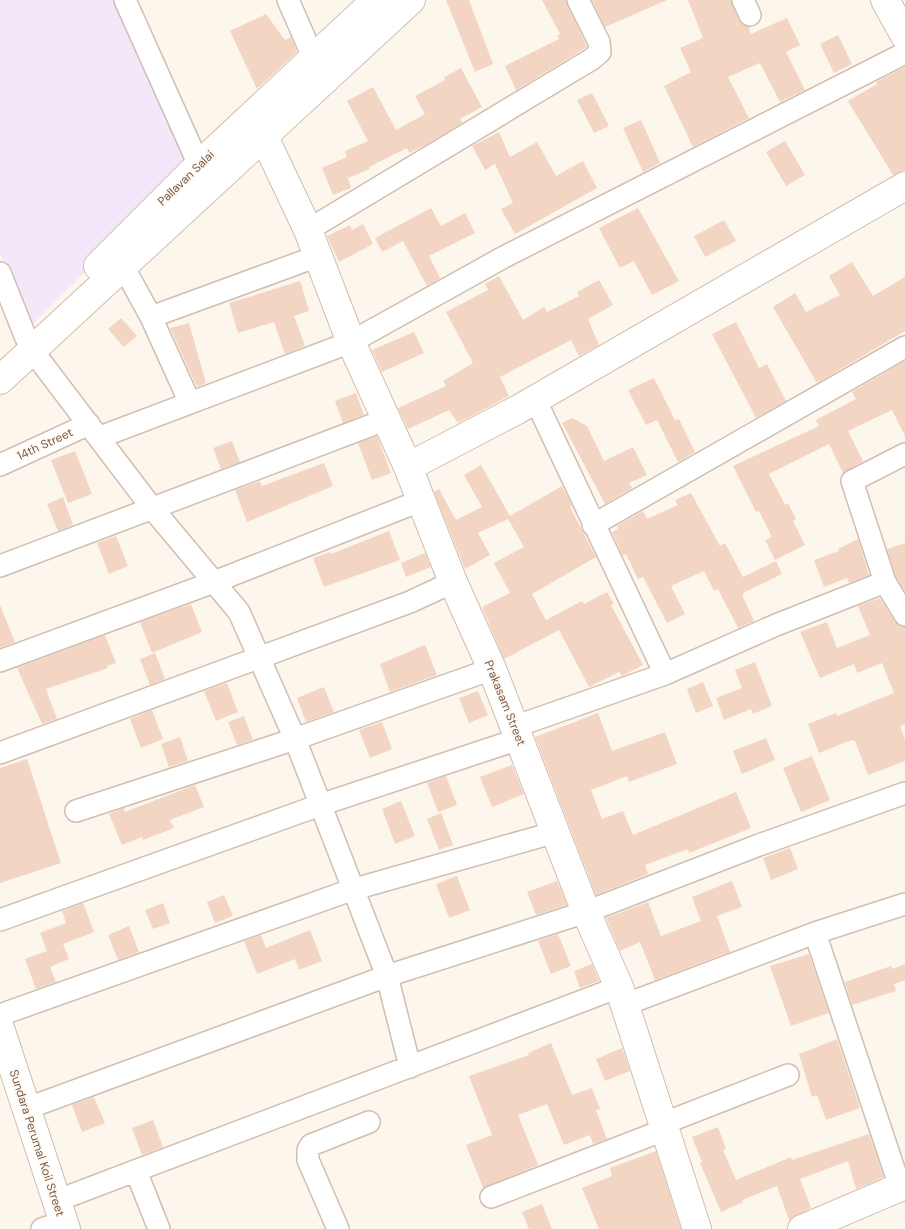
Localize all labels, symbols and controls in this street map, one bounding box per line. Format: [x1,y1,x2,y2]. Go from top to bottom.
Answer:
street label: Pallavan Salai [154,147,218,209]
street label: 14th Street [15,424,76,464]
street label: Prakasam Street [481,658,530,748]
street label: Sundara Perumal Koil Street [6,1068,68,1219]

